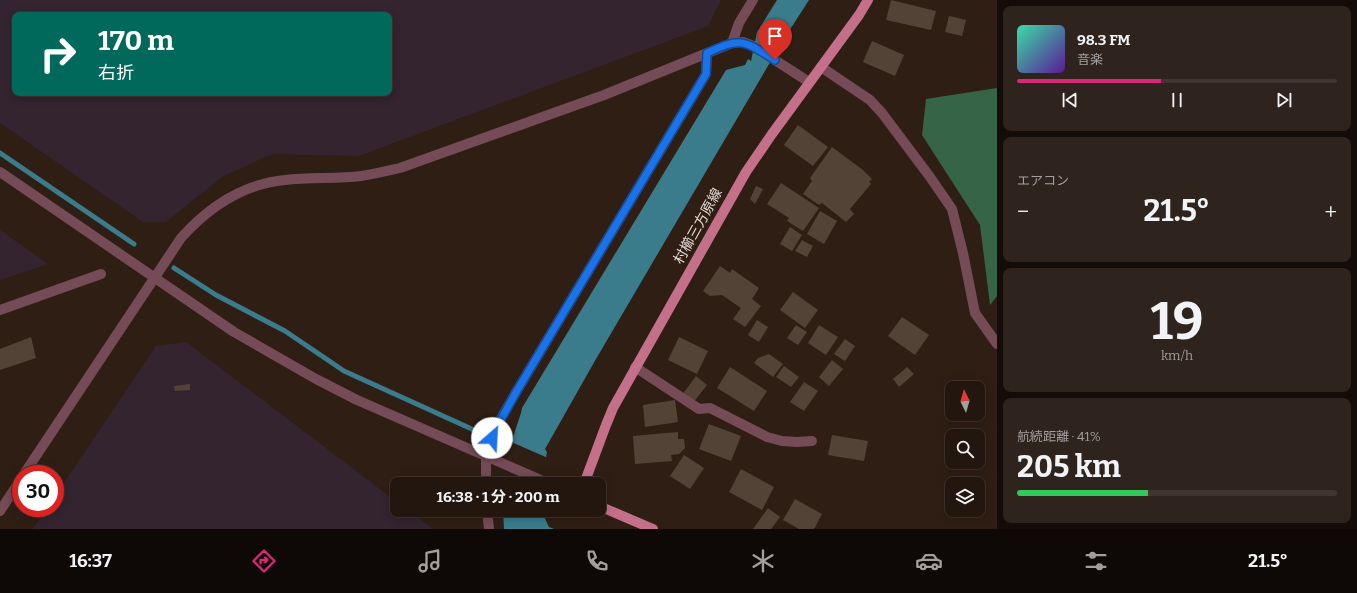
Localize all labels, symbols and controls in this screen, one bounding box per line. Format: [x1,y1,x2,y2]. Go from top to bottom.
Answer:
pin [758,19,792,60]
text: 170 m [98,24,174,57]
icon: arrive [764,25,786,47]
icon: right [32,28,84,80]
text: 98.3 FM [1077,31,1130,49]
text: 音楽 [1077,52,1103,67]
text: 右折 [98,62,134,84]
icon: previous [1059,89,1081,111]
icon: pause [1166,89,1188,111]
icon: next [1273,89,1295,111]
text: エアコン [1017,173,1069,188]
street label: 村櫛三方原線 [670,185,726,267]
text: 21.5° [1144,193,1210,229]
text: − [1017,198,1029,225]
text: + [1324,198,1337,225]
text: 19 [1150,290,1204,353]
text: km/h [1161,348,1193,363]
north arrow [945,381,985,421]
map controls [945,381,985,517]
position arrow [471,417,513,459]
button: search [945,429,985,469]
text: 航続距離 · 41% [1017,429,1101,444]
text: 205 km [1017,449,1121,485]
speed limit sign: 30 [12,465,64,517]
button: layers [945,477,985,517]
text: 16:38 · 1 分 · 200 m [437,488,560,506]
icon: directions [250,547,278,575]
icon: music [416,547,444,575]
icon: phone [583,547,611,575]
icon: climate [749,547,777,575]
icon: car [915,547,943,575]
icon: filters [1082,547,1110,575]
text: 16:37 [69,550,112,572]
text: 21.5° [1248,550,1288,572]

